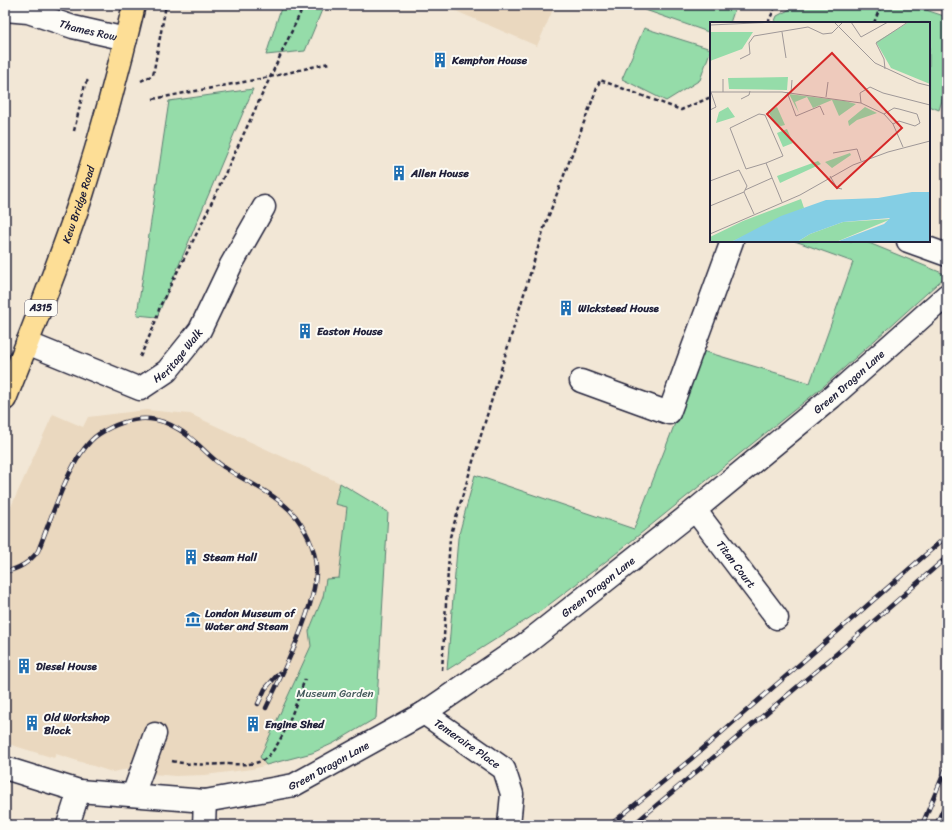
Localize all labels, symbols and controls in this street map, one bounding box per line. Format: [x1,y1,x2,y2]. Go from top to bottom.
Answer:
street label: Thames Row [57,14,119,46]
inset map [710,22,930,242]
building icon: Kempton House [431,51,449,69]
place label: Kempton House [451,51,528,70]
street label: Kew Bridge Road [57,162,100,246]
building icon: Allen House [390,164,408,182]
place label: Allen House [410,164,469,183]
building icon: Wicksteed House [557,299,575,317]
place label: Wicksteed House [578,299,660,318]
road number: A315 [25,300,57,316]
building icon: Easton House [296,322,314,340]
place label: Easton House [317,322,383,341]
street label: Heritage Walk [149,324,208,388]
street label: Green Dragon Lane [809,345,889,419]
street label: Titan Court [712,536,761,592]
building icon: Steam Hall [182,548,200,566]
place label: Steam Hall [202,548,258,567]
street label: Green Dragon Lane [557,551,640,622]
place label: London Museum of Water and Steam [205,604,296,636]
museum icon: London Museum of Water and Steam [184,610,202,628]
building icon: Diesel House [15,657,33,675]
place label: Diesel House [36,657,97,676]
park label: Museum Garden [296,684,374,703]
place label: Old Workshop Block [43,708,110,740]
street label: Temeraire Place [430,713,505,774]
building icon: Old Workshop Block [23,714,41,732]
building icon: Engine Shed [244,715,262,733]
place label: Engine Shed [265,715,325,734]
street label: Green Dragon Lane [287,735,373,795]

